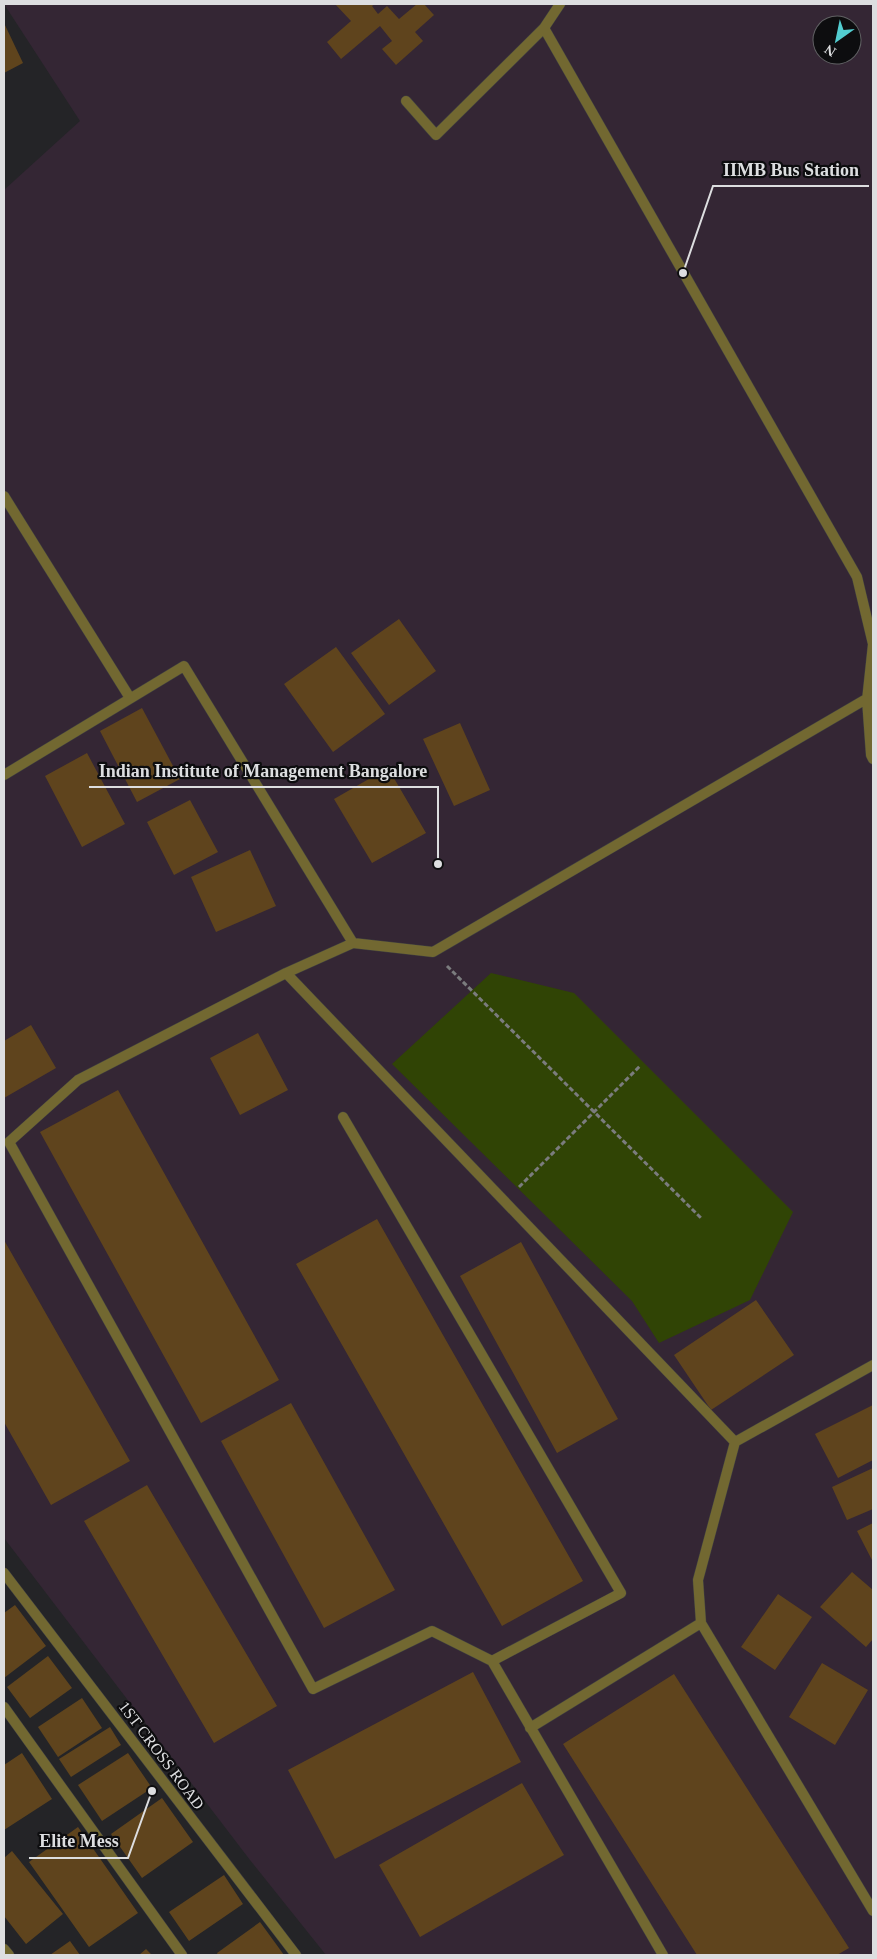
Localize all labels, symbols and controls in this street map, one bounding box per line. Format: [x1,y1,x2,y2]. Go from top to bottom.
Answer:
north arrow [812,15,862,65]
text: N [822,41,839,60]
callout: IIMB Bus Station [713,153,869,186]
text: IIMB Bus Station [723,160,859,180]
callout: Indian Institute of Management Bangalore [89,754,438,787]
text: Indian Institute of Management Bangalore [99,761,427,781]
street label: 1ST CROSS ROAD [116,1698,208,1812]
callout: Elite Mess [29,1825,128,1858]
text: Elite Mess [39,1831,119,1851]

